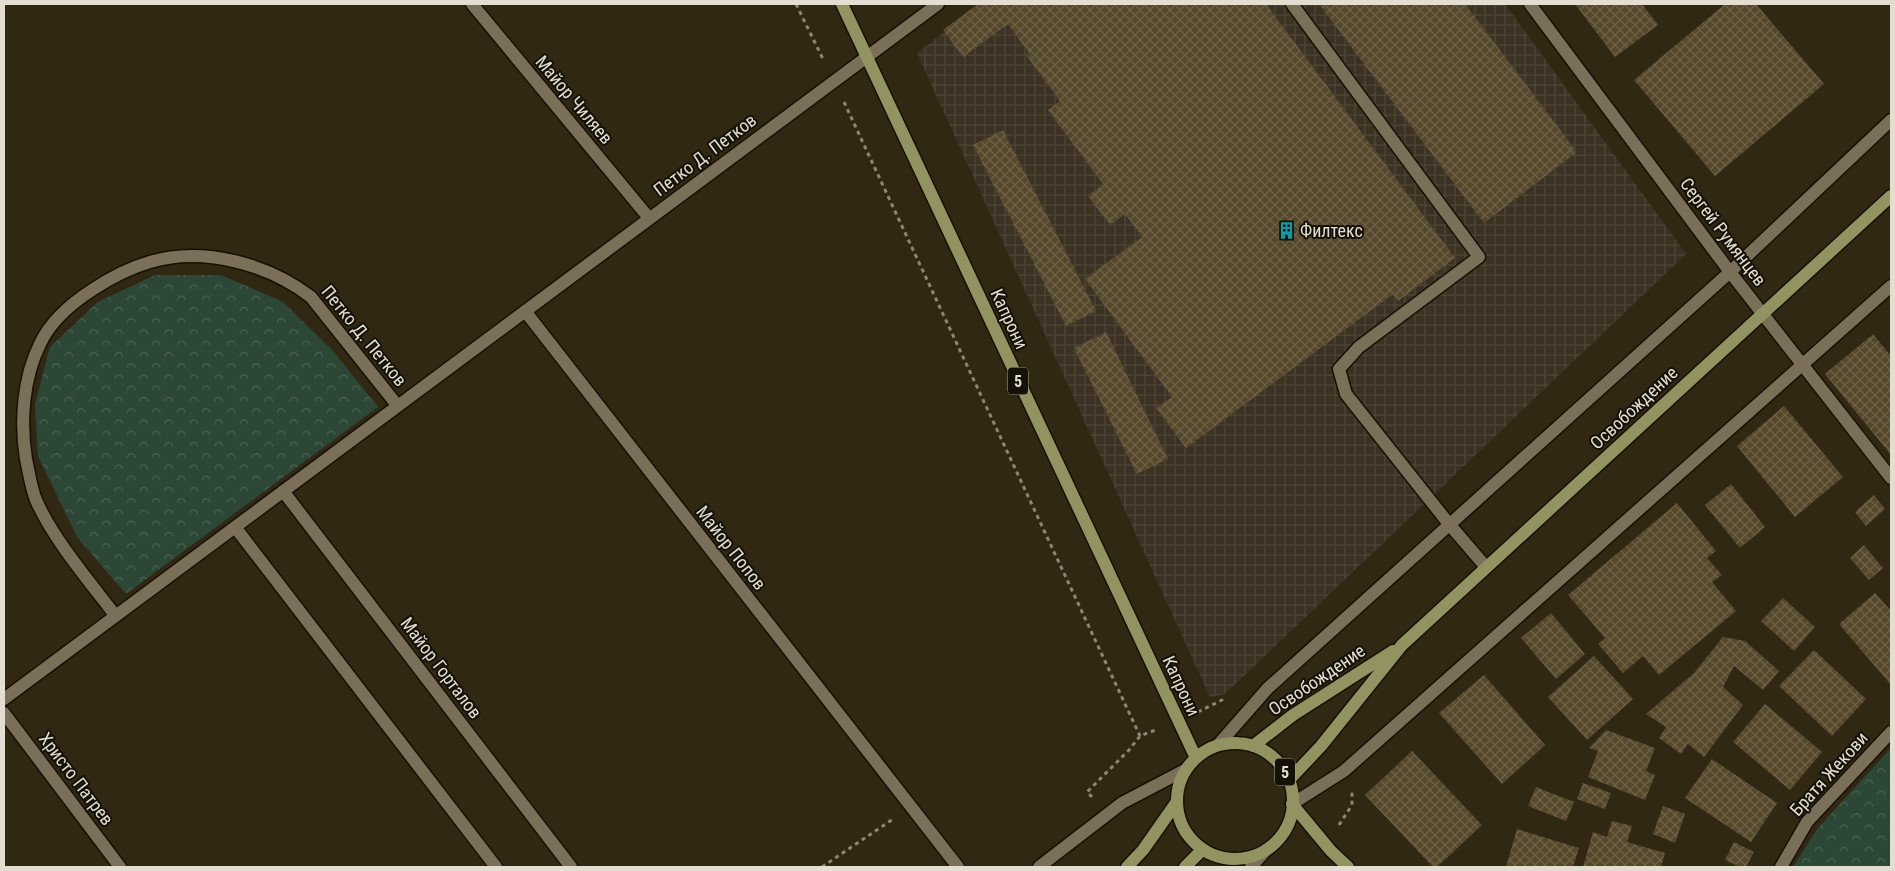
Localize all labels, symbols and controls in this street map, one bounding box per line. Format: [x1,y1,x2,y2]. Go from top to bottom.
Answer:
street label: Майор Чиляев [531,51,617,148]
street label: Петко Д. Петков [649,109,760,200]
street label: Сергей Румянцев [1676,174,1771,290]
place label: Филтекс [1300,220,1363,241]
building icon: Филтекс [1276,221,1296,241]
street label: Петко Д. Петков [317,281,411,390]
street label: Капрони [986,285,1033,352]
street label: Освобождение [1586,362,1682,453]
road number: 5 [1008,368,1028,394]
street label: Майор Попов [692,501,771,594]
street label: Майор Горталов [397,613,486,722]
street label: Освобождение [1265,640,1369,719]
street label: Капрони [1158,652,1205,719]
street label: Братя Жекови [1785,727,1872,820]
street label: Христо Патрев [35,728,118,829]
road number: 5 [1275,759,1295,786]

